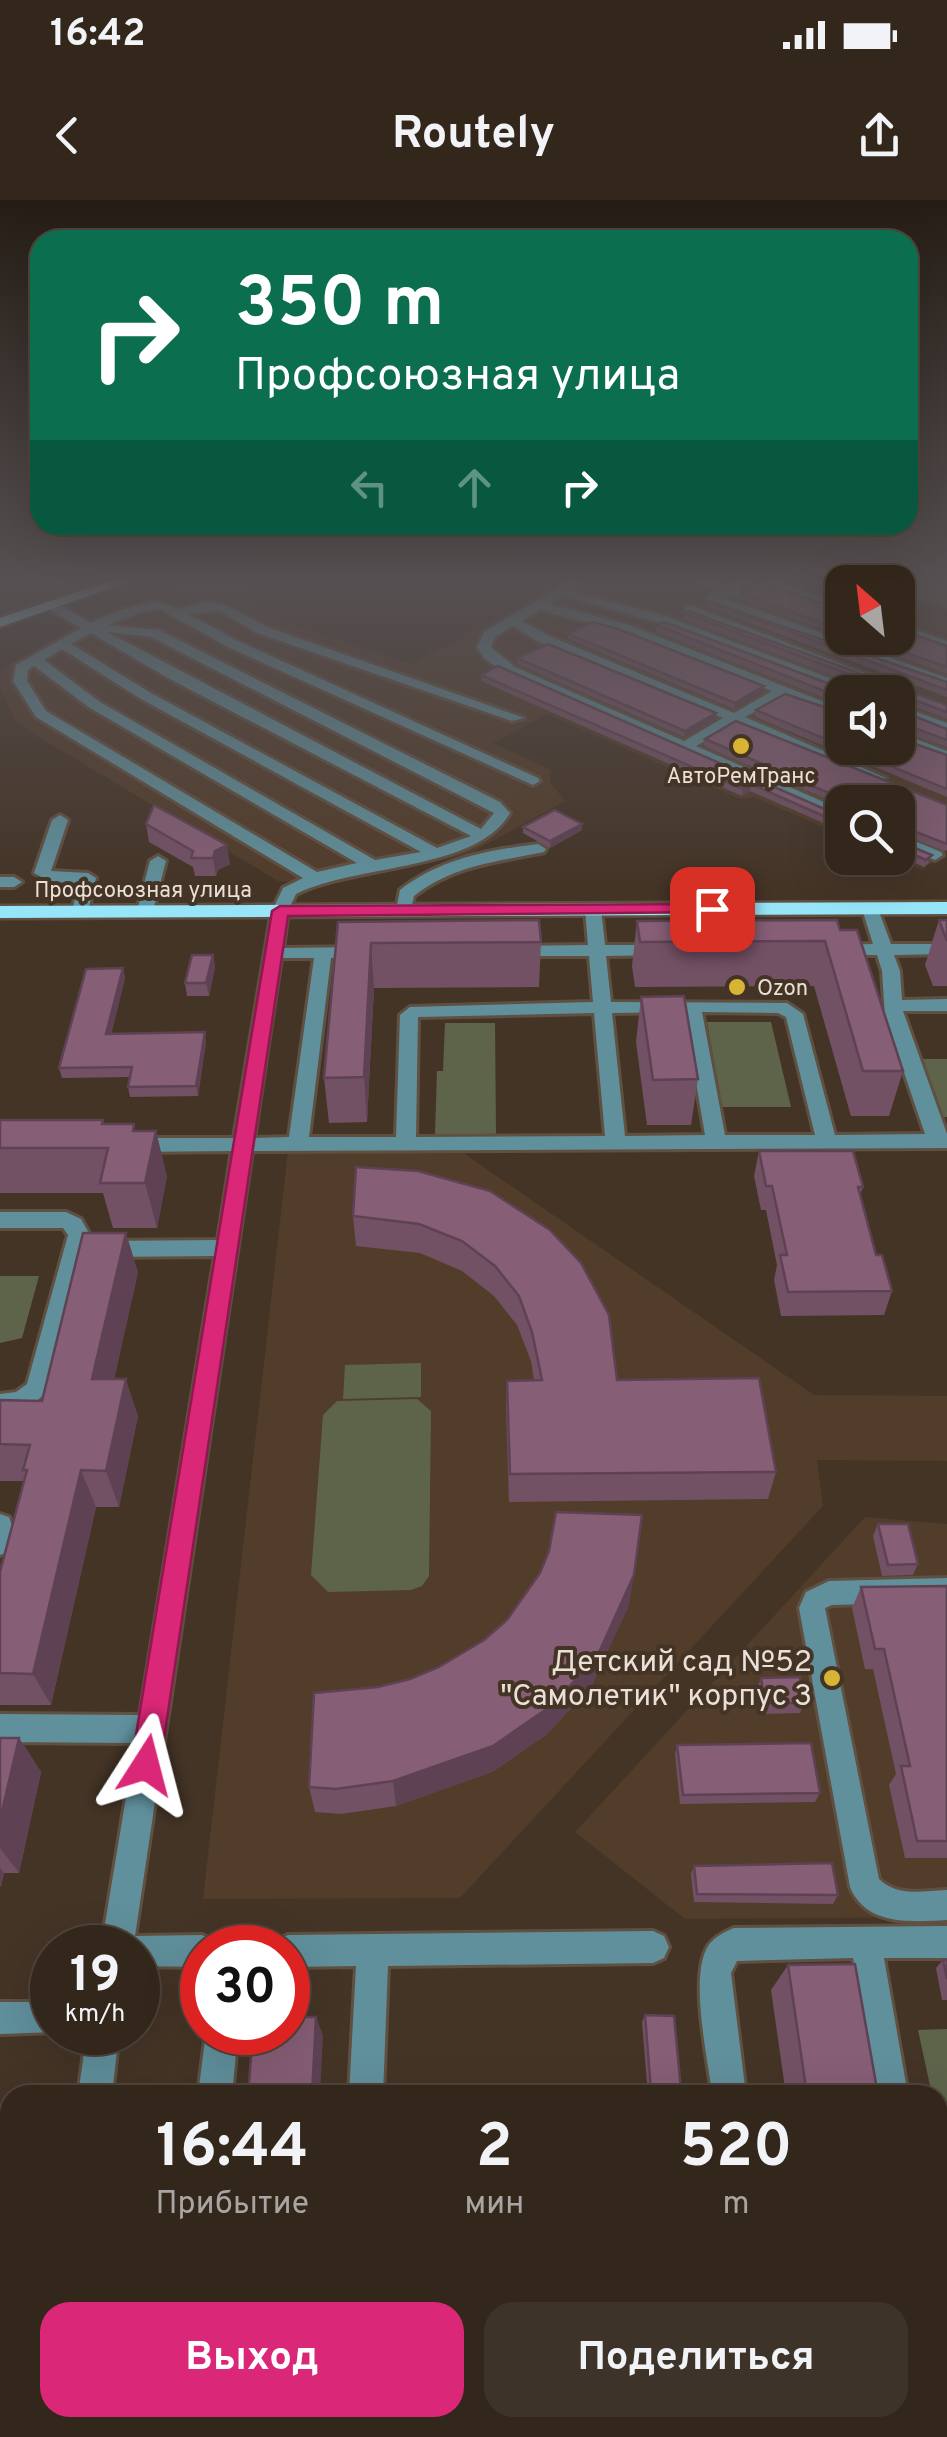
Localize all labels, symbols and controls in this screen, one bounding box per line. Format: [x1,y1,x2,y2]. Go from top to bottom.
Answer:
text: 16:42 [50,11,145,60]
text: Routely [392,107,555,164]
icon: back [40,108,95,163]
icon: share [852,108,907,163]
text: 350 m [235,262,444,351]
icon: right [70,270,200,400]
text: Профсоюзная улица [235,349,680,406]
icon: left [342,460,397,515]
icon: ahead [447,460,502,515]
icon: right [552,460,607,515]
north arrow [825,565,915,655]
map controls [825,565,915,875]
button: sound [825,675,915,765]
marker: АвтоРемТранс [730,735,752,757]
place label: АвтоРемТранс [667,764,815,791]
button: search [825,785,915,875]
pin [670,867,755,952]
street label: Профсоюзная улица [34,878,252,905]
icon: arrive [685,882,740,937]
marker: Ozon [726,976,748,998]
place label: Ozon [757,976,808,1003]
place label: Детский сад №52 "Самолетик" корпус 3 [500,1645,812,1716]
marker: Детский сад №52 "Самолетик" корпус 3 [821,1667,843,1689]
position arrow [94,1713,198,1817]
speed limit sign: 30 [180,1925,310,2055]
text: 19 [70,1946,120,2009]
text: km/h [65,1999,125,2031]
text: 16:44 [156,2112,309,2188]
text: 2 [476,2112,513,2188]
text: 520 [680,2112,793,2188]
text: Прибытие [155,2185,309,2225]
text: мин [464,2185,524,2225]
text: m [723,2185,750,2225]
button: Выход [40,2302,464,2417]
button: Поделиться [484,2302,908,2417]

